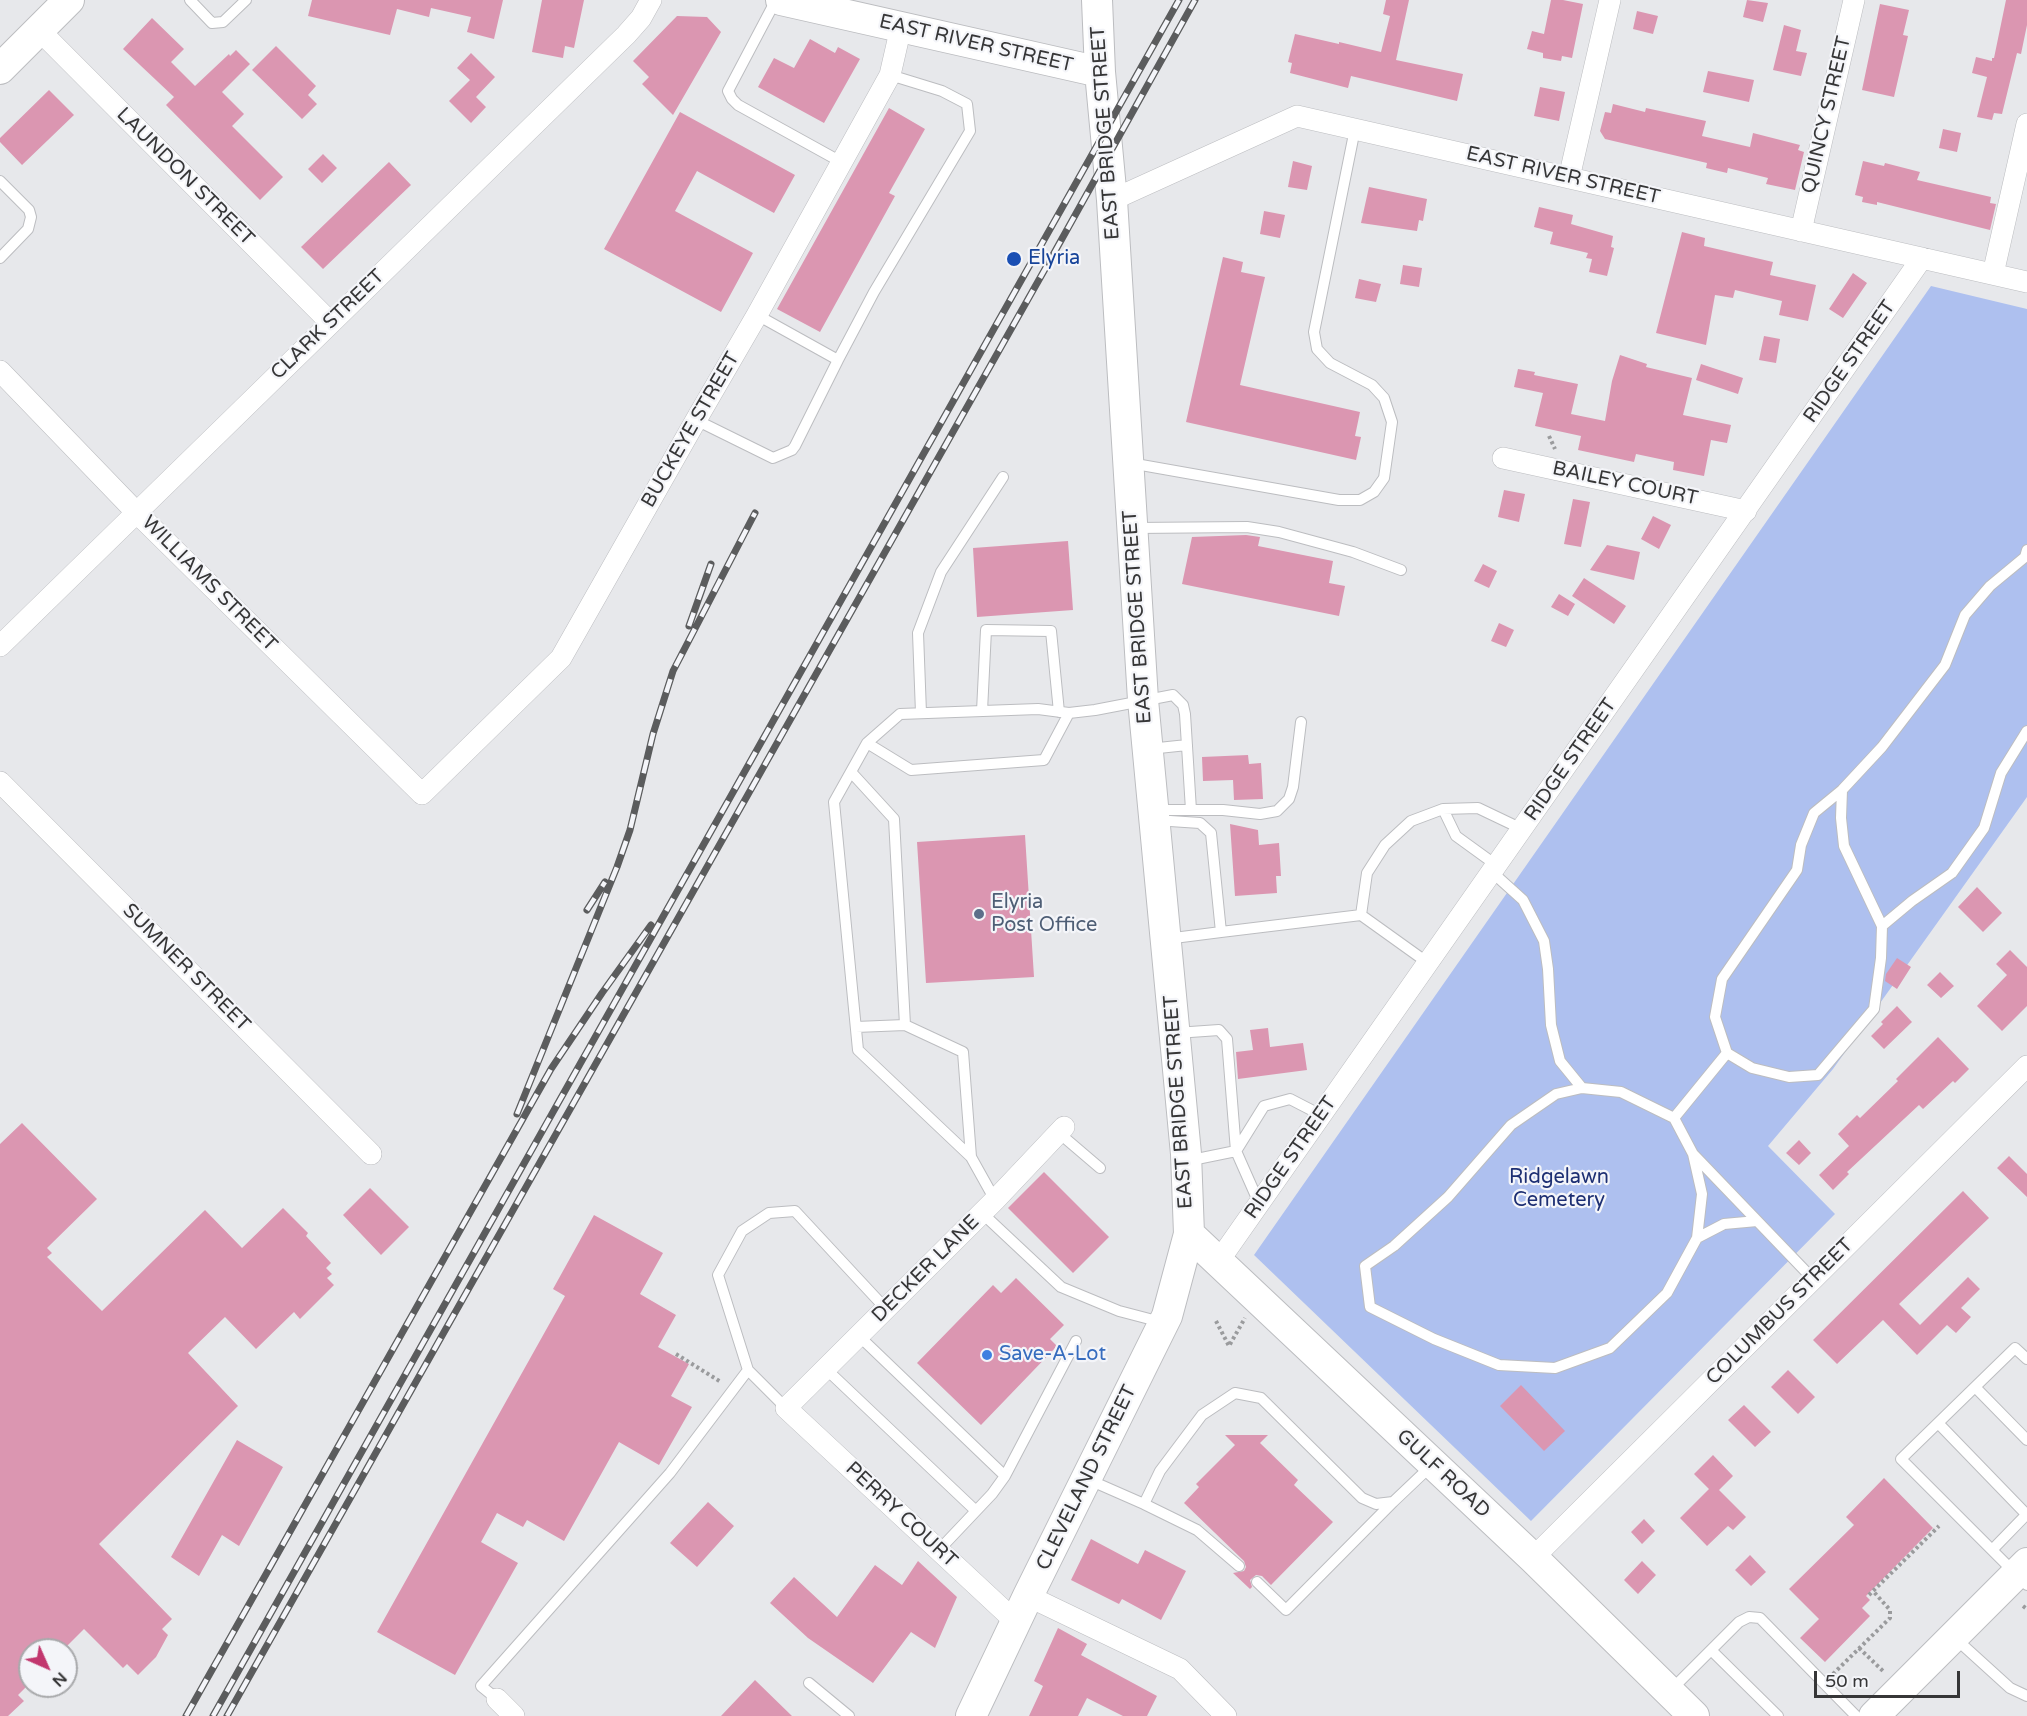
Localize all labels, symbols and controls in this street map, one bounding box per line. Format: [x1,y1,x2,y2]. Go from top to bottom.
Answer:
street label: EAST RIVER STREET [877,10,1075,78]
street label: EAST BRIDGE STREET [1087,25,1125,241]
street label: QUINCY STREET [1797,34,1857,196]
street label: LAUNDON STREET [111,103,259,251]
street label: EAST RIVER STREET [1464,142,1662,210]
place label: Elyria [1028,247,1080,271]
marker: Elyria [1005,250,1023,268]
street label: CLARK STREET [266,265,390,385]
street label: RIDGE STREET [1799,296,1901,428]
street label: BUCKEYE STREET [637,348,745,512]
street label: BAILEY COURT [1550,457,1700,511]
street label: EAST BRIDGE STREET [1119,509,1157,725]
street label: WILLIAMS STREET [136,511,282,657]
street label: RIDGE STREET [1520,694,1622,826]
place label: Elyria Post Office [991,891,1097,938]
street label: SUMNER STREET [117,899,255,1037]
marker: Elyria Post Office [972,907,986,921]
street label: EAST BRIDGE STREET [1160,994,1198,1210]
street label: RIDGE STREET [1240,1092,1342,1224]
park label: Ridgelawn Cemetery [1509,1166,1609,1213]
street label: DECKER LANE [867,1210,985,1328]
street label: COLUMBUS STREET [1702,1234,1858,1390]
place label: Save-A-Lot [999,1343,1106,1367]
marker: Save-A-Lot [980,1348,994,1362]
street label: CLEVELAND STREET [1032,1382,1142,1574]
street label: GULF ROAD [1391,1425,1495,1523]
street label: PERRY COURT [840,1457,962,1573]
north arrow [18,1638,78,1698]
scale bar [1817,1659,1962,1697]
text: N [48,1668,71,1691]
text: 50 m [1825,1670,1869,1692]

